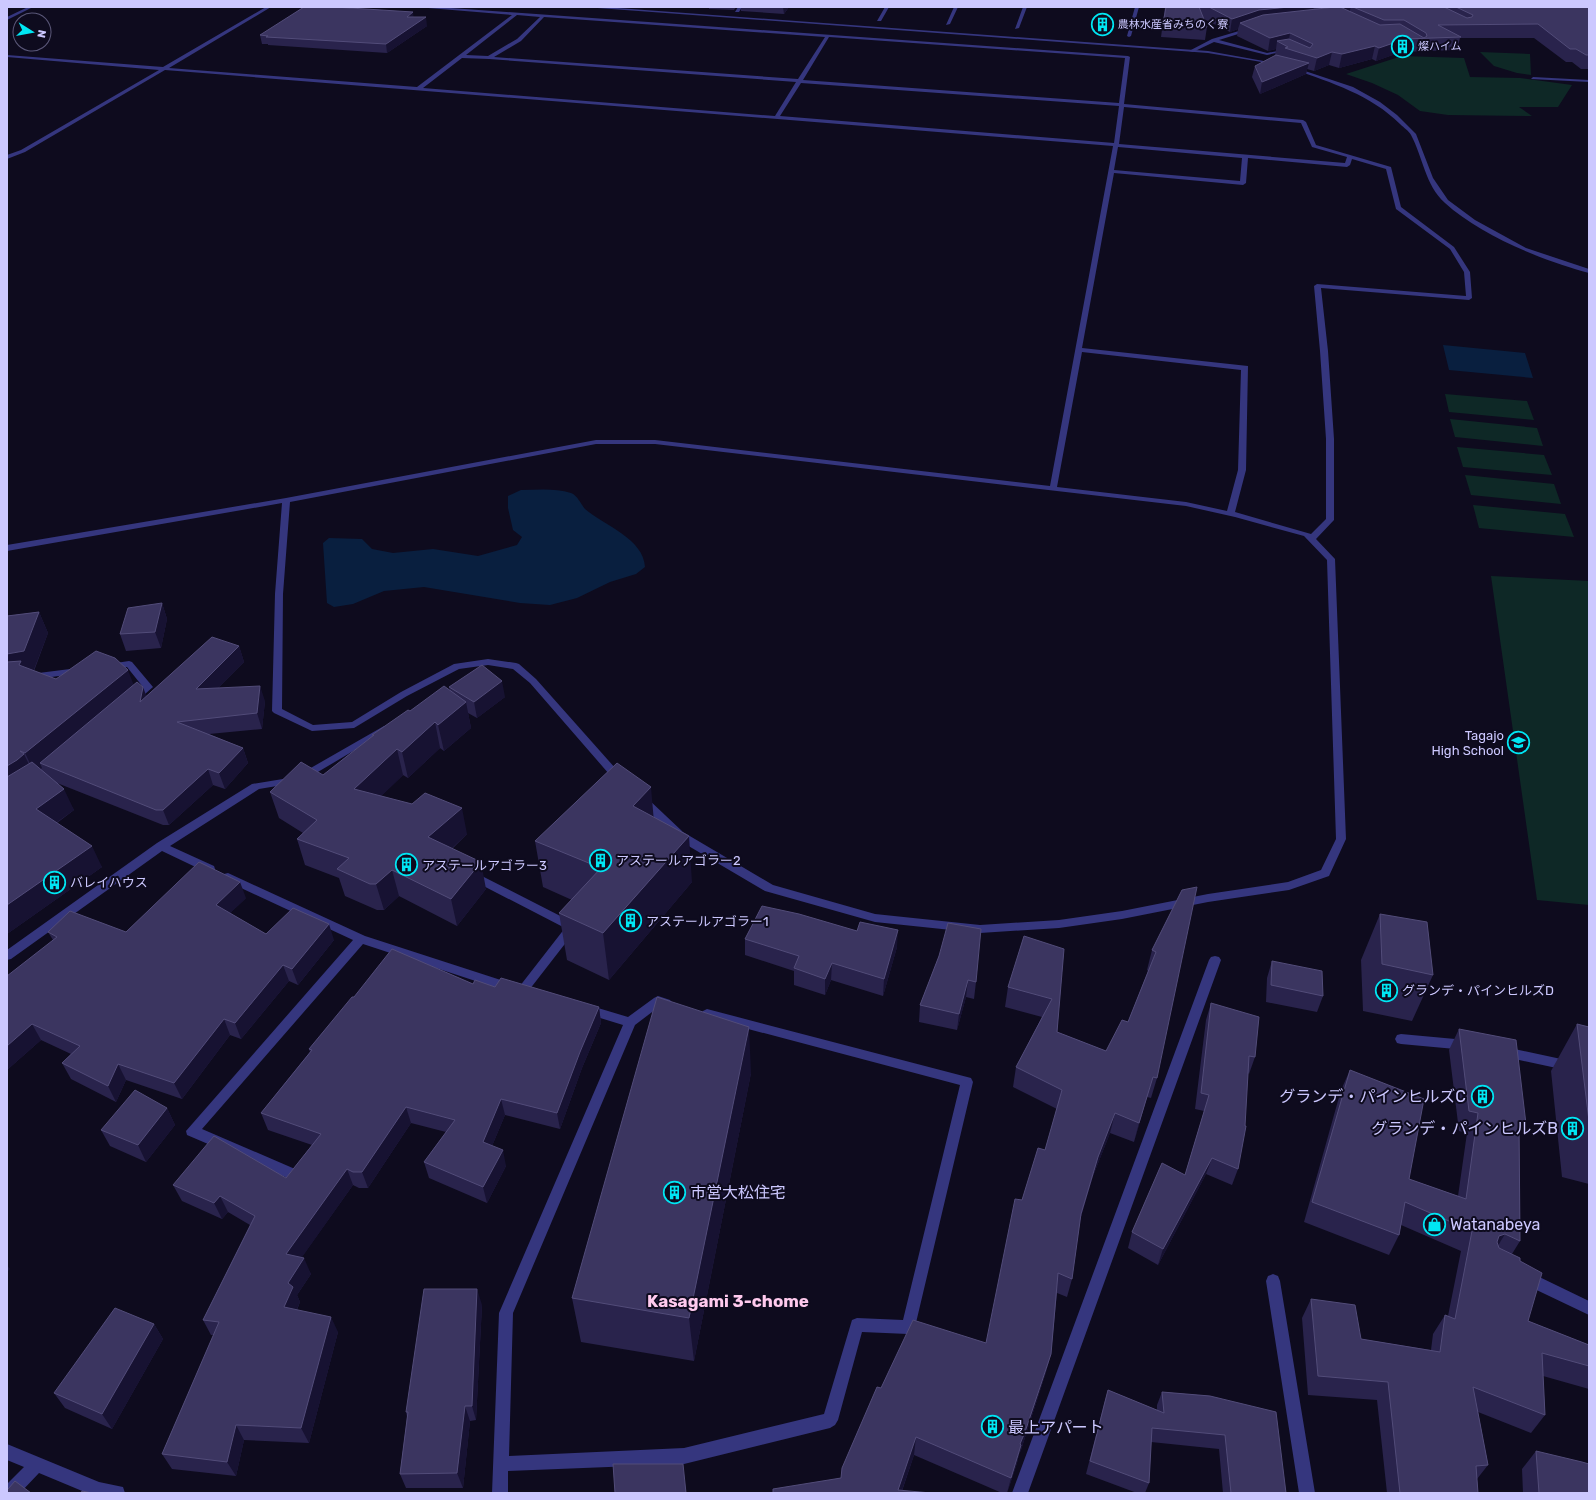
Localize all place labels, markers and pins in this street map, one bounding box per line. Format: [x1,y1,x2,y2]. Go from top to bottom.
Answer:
building icon: 農林水産省みちのく寮 [1089,11,1115,37]
place label: 農林水産省みちのく寮 [1118,18,1228,31]
building icon: 燦ハイム [1389,33,1415,59]
place label: 燦ハイム [1418,40,1462,53]
place label: Tagajo High School [1431,728,1504,759]
school or university icon: Tagajo High School [1506,729,1532,755]
building icon: アステールアゴラー2 [588,847,614,873]
building icon: アステールアゴラー3 [393,852,419,878]
place label: アステールアゴラー2 [616,853,741,868]
place label: アステールアゴラー3 [422,858,547,873]
building icon: バレイハウス [42,869,68,895]
place label: バレイハウス [70,875,148,890]
building icon: アステールアゴラー1 [617,908,643,934]
place label: アステールアゴラー1 [646,914,769,929]
building icon: グランデ・パインヒルズD [1373,977,1399,1003]
place label: グランデ・パインヒルズD [1402,983,1554,998]
building icon: グランデ・パインヒルズC [1469,1083,1495,1109]
place label: グランデ・パインヒルズC [1279,1087,1466,1106]
building icon: グランデ・パインヒルズB [1560,1115,1586,1141]
place label: グランデ・パインヒルズB [1371,1119,1558,1138]
building icon: 市営大松住宅 [661,1179,687,1205]
place label: 市営大松住宅 [690,1183,786,1202]
shop icon: Watanabeya [1421,1211,1447,1237]
place label: Watanabeya [1450,1215,1540,1234]
building icon: 最上アパート [980,1414,1006,1440]
place label: 最上アパート [1008,1418,1104,1437]

